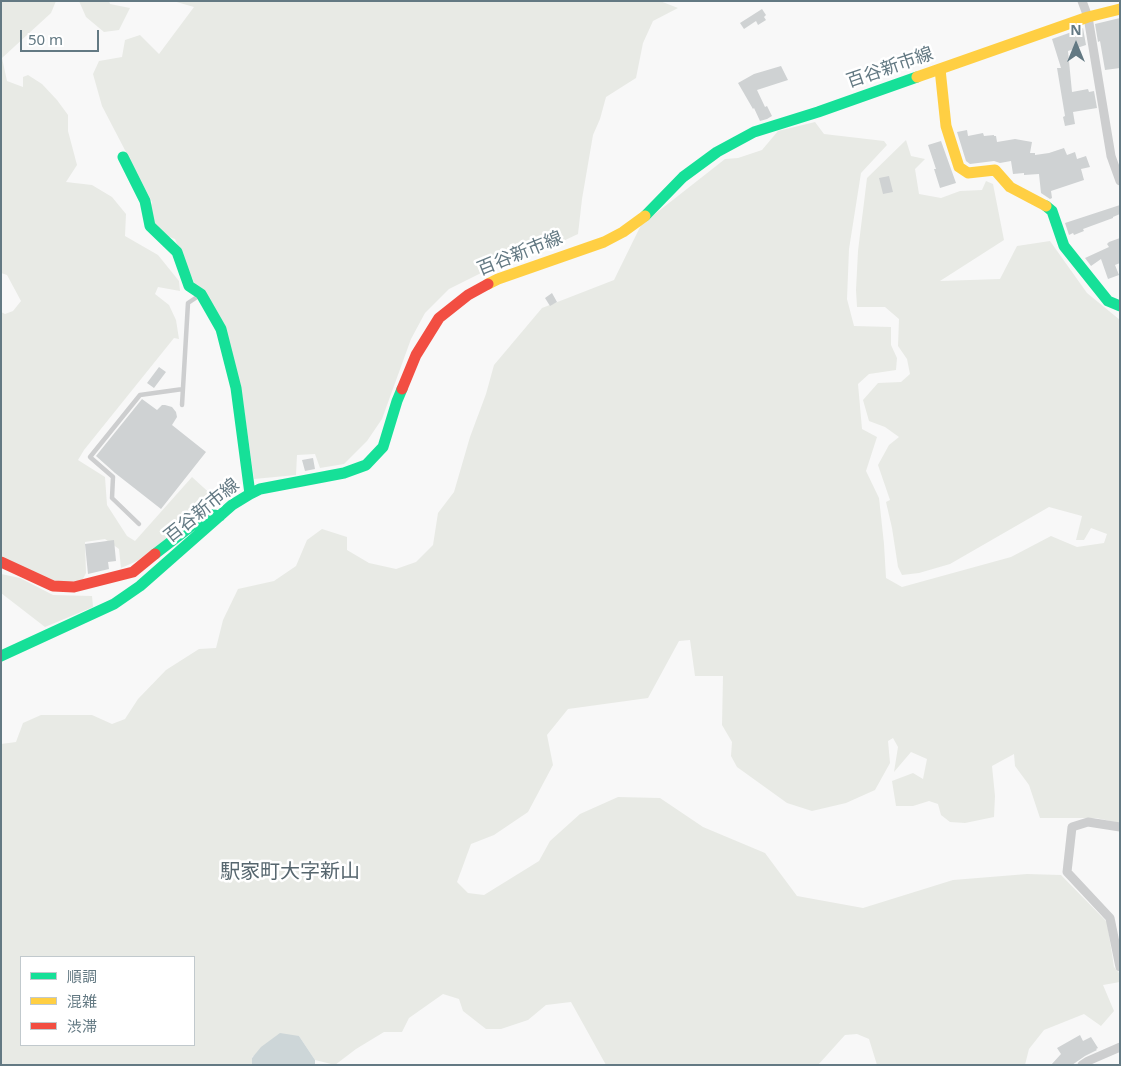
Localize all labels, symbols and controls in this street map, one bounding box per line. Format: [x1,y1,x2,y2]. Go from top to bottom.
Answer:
scale bar [22,20,101,52]
north arrow [1051,20,1101,70]
text: N [1070,20,1082,39]
text: 50 m [28,29,63,49]
street label: 百谷新市線 [844,43,936,93]
street label: 百谷新市線 [474,227,566,281]
street label: 百谷新市線 [160,474,244,548]
district label: 駅家町大字新山 [220,860,360,884]
legend [20,956,195,1046]
text: 順調 [67,966,97,986]
text: 混雑 [67,991,97,1011]
text: 渋滞 [67,1016,97,1036]

